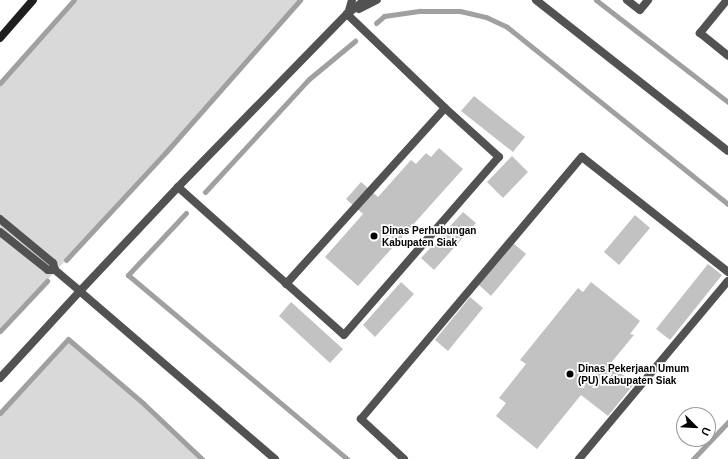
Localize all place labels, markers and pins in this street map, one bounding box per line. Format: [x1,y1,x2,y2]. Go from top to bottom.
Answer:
place label: Dinas Perhubungan Kabupaten Siak [382,224,476,248]
marker: Dinas Perhubungan Kabupaten Siak [369,231,379,241]
place label: Dinas Pekerjaan Umum (PU) Kabupaten Siak [578,362,689,386]
marker: Dinas Pekerjaan Umum (PU) Kabupaten Siak [565,369,575,379]

